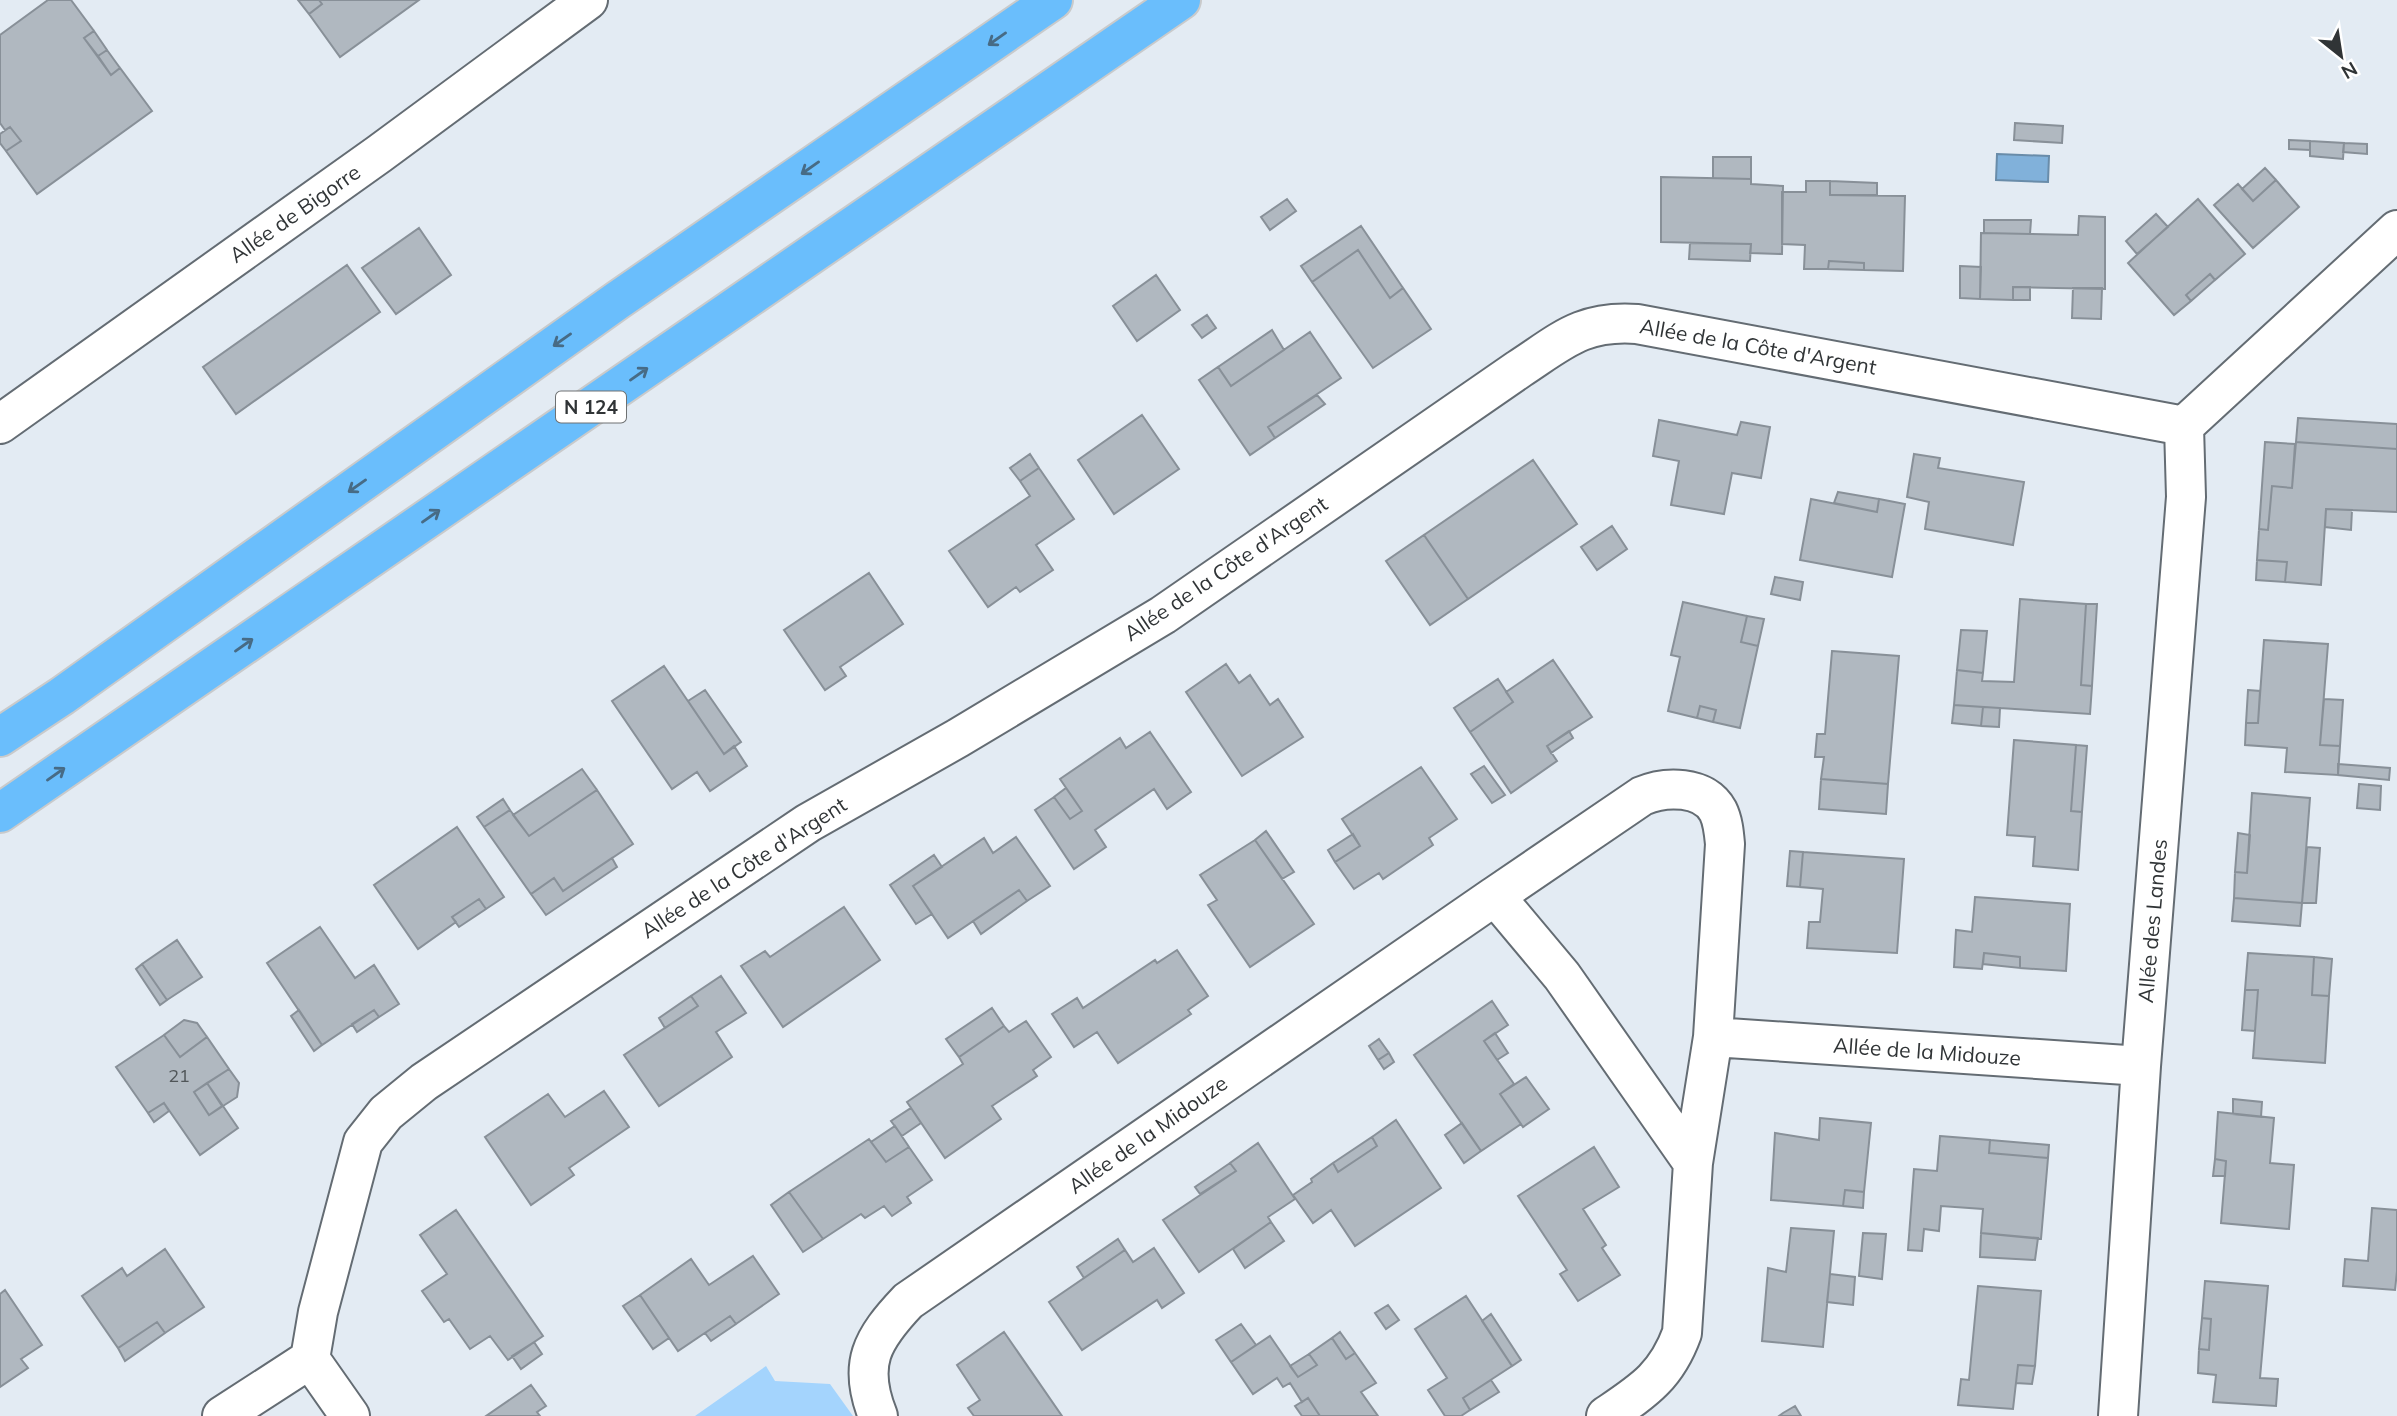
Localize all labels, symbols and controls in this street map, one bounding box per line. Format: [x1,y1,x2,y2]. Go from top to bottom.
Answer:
north arrow [2306,21,2376,91]
one-way arrow [988,32,1007,46]
text: N [2337,57,2362,85]
street label: Allée de Bigorre [224,158,365,268]
one-way arrow [801,161,820,175]
street label: Allée de la Côte d'Argent [1638,312,1879,380]
one-way arrow [553,333,572,347]
one-way arrow [629,366,648,381]
road number: N 124 [556,392,626,422]
one-way arrow [348,479,367,493]
street label: Allée de la Côte d'Argent [1119,490,1332,646]
one-way arrow [421,509,440,523]
one-way arrow [234,638,253,652]
one-way arrow [46,767,65,781]
street label: Allée de la Côte d'Argent [636,791,851,943]
street label: Allée des Landes [2132,838,2172,1004]
street label: Allée de la Midouze [1832,1031,2022,1071]
house number: 21 [168,1064,190,1087]
street label: Allée de la Midouze [1063,1070,1232,1199]

